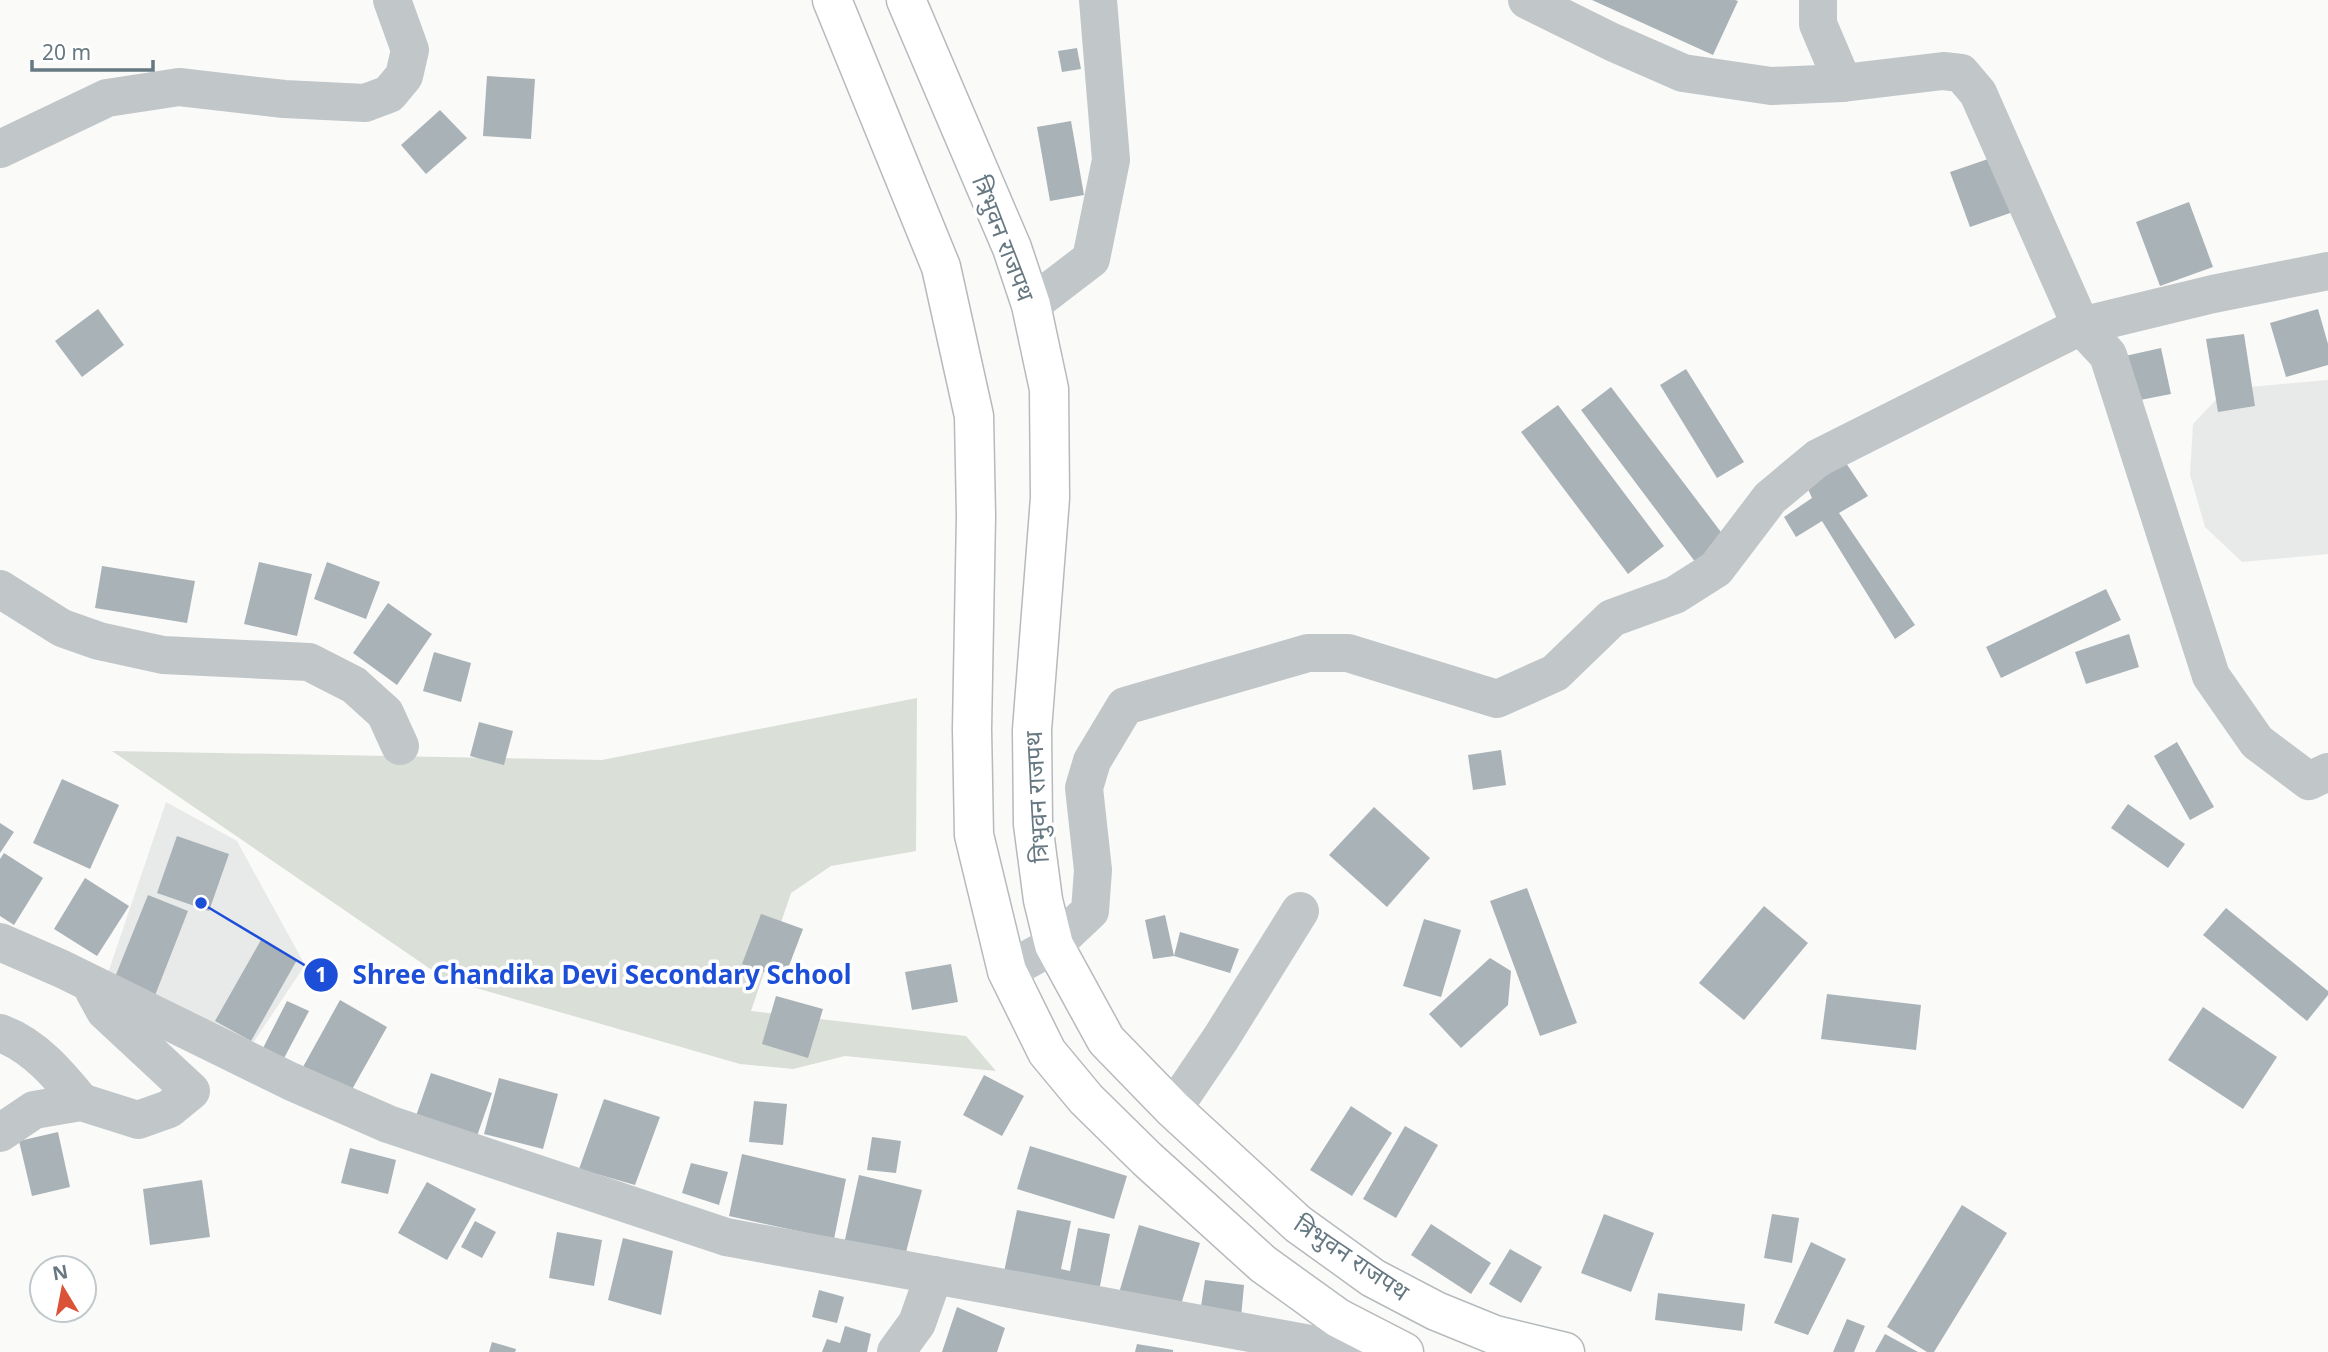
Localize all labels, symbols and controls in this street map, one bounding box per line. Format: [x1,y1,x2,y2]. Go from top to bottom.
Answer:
scale bar [32,28,152,72]
text: 20 m [42,38,91,66]
street label: त्रिभुवन राजपथ [965,170,1043,306]
street label: त्रिभुवन राजपथ [1016,730,1056,864]
callout: Shree Chandika Devi Secondary School [304,951,866,998]
text: Shree Chandika Devi Secondary School [353,956,851,992]
text: 1 [315,960,327,988]
street label: त्रिभुवन राजपथ [1288,1206,1417,1308]
north arrow [28,1254,98,1324]
text: N [50,1258,70,1286]

